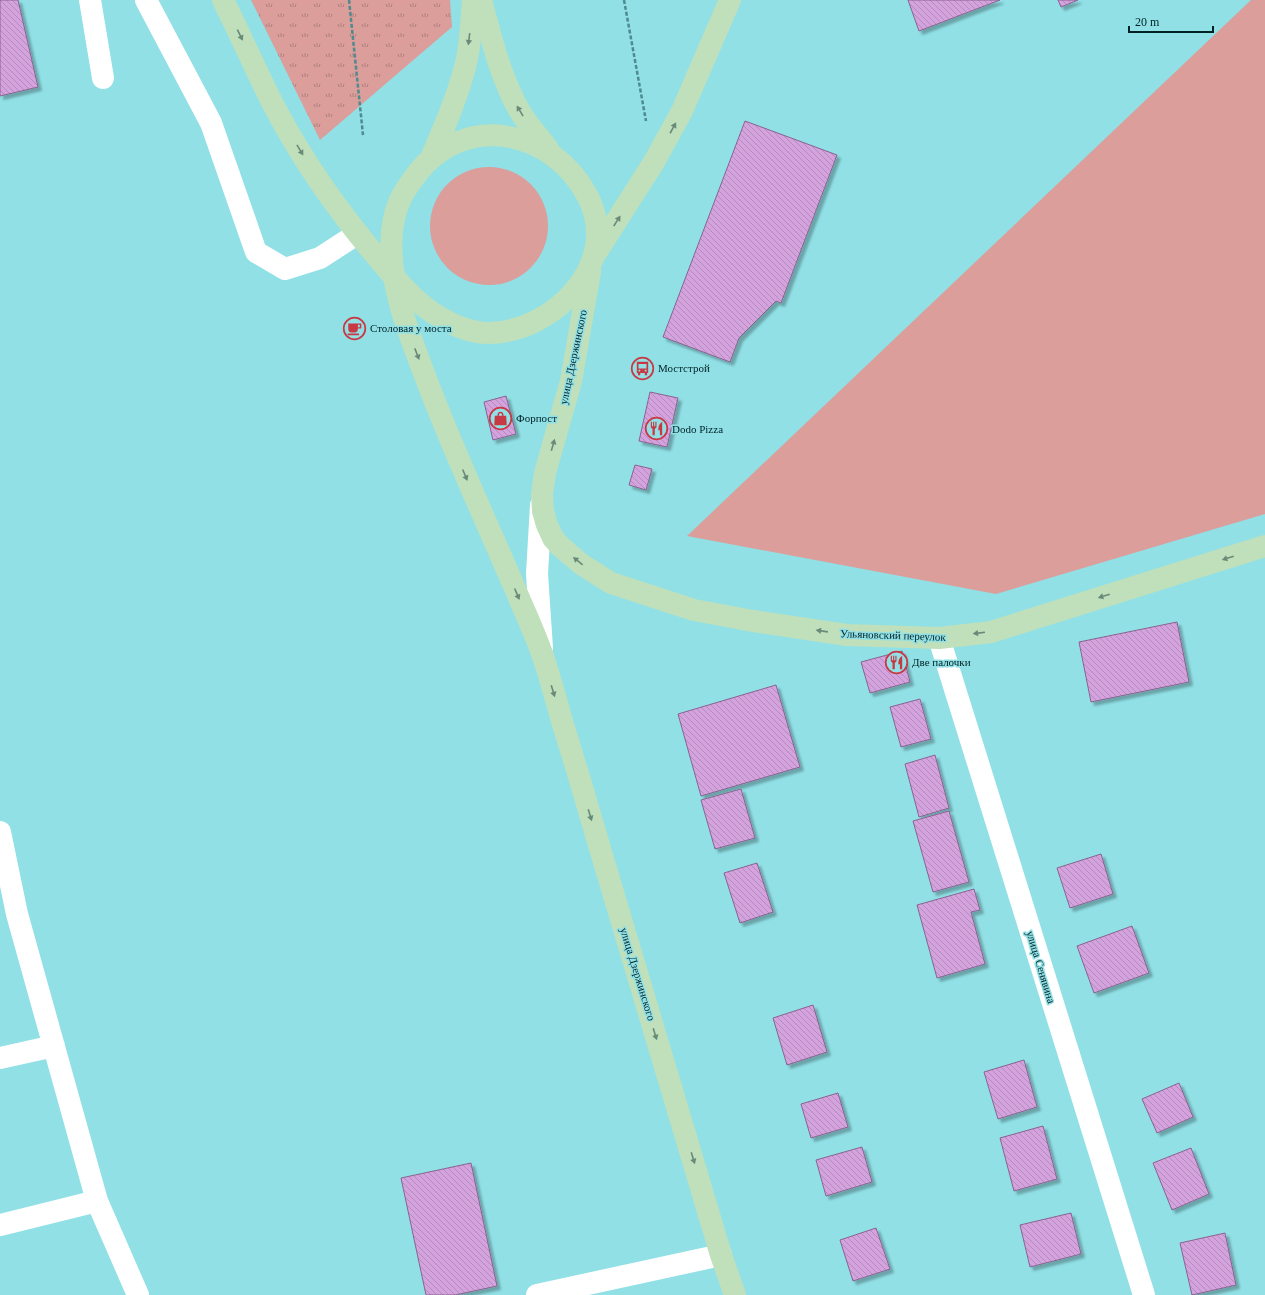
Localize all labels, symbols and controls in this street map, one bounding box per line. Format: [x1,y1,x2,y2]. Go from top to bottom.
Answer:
scale bar [1129,8,1213,34]
text: 20 m [1135,15,1160,29]
one-way arrow [237,29,243,41]
one-way arrow [466,33,473,45]
one-way arrow [517,105,524,117]
one-way arrow [669,122,676,134]
one-way arrow [296,145,304,155]
one-way arrow [613,215,620,226]
street label: улица Дзержинского [557,308,589,406]
cafe icon: Столовая у моста [341,315,367,341]
place label: Столовая у моста [370,322,452,334]
one-way arrow [414,349,420,361]
bus stop icon: Мостстрой [629,355,655,381]
place label: Мостстрой [658,362,710,374]
shop icon: Форпост [487,405,513,431]
place label: Форпост [516,412,557,424]
restaurant icon: Dodo Pizza [643,416,669,442]
place label: Dodo Pizza [672,423,723,435]
one-way arrow [550,439,556,452]
one-way arrow [463,469,469,481]
one-way arrow [1221,555,1233,561]
one-way arrow [573,557,584,566]
one-way arrow [514,589,520,600]
one-way arrow [1097,593,1109,599]
street label: Ульяновский переулок [840,627,947,643]
one-way arrow [816,628,828,634]
one-way arrow [973,630,985,636]
restaurant icon: Две палочки [884,649,910,675]
place label: Две палочки [912,656,971,668]
one-way arrow [550,685,556,697]
one-way arrow [587,809,593,821]
street label: улица Дзержинского [618,926,658,1022]
street label: улица Сенявина [1024,929,1058,1005]
one-way arrow [652,1028,658,1040]
one-way arrow [690,1152,696,1164]

